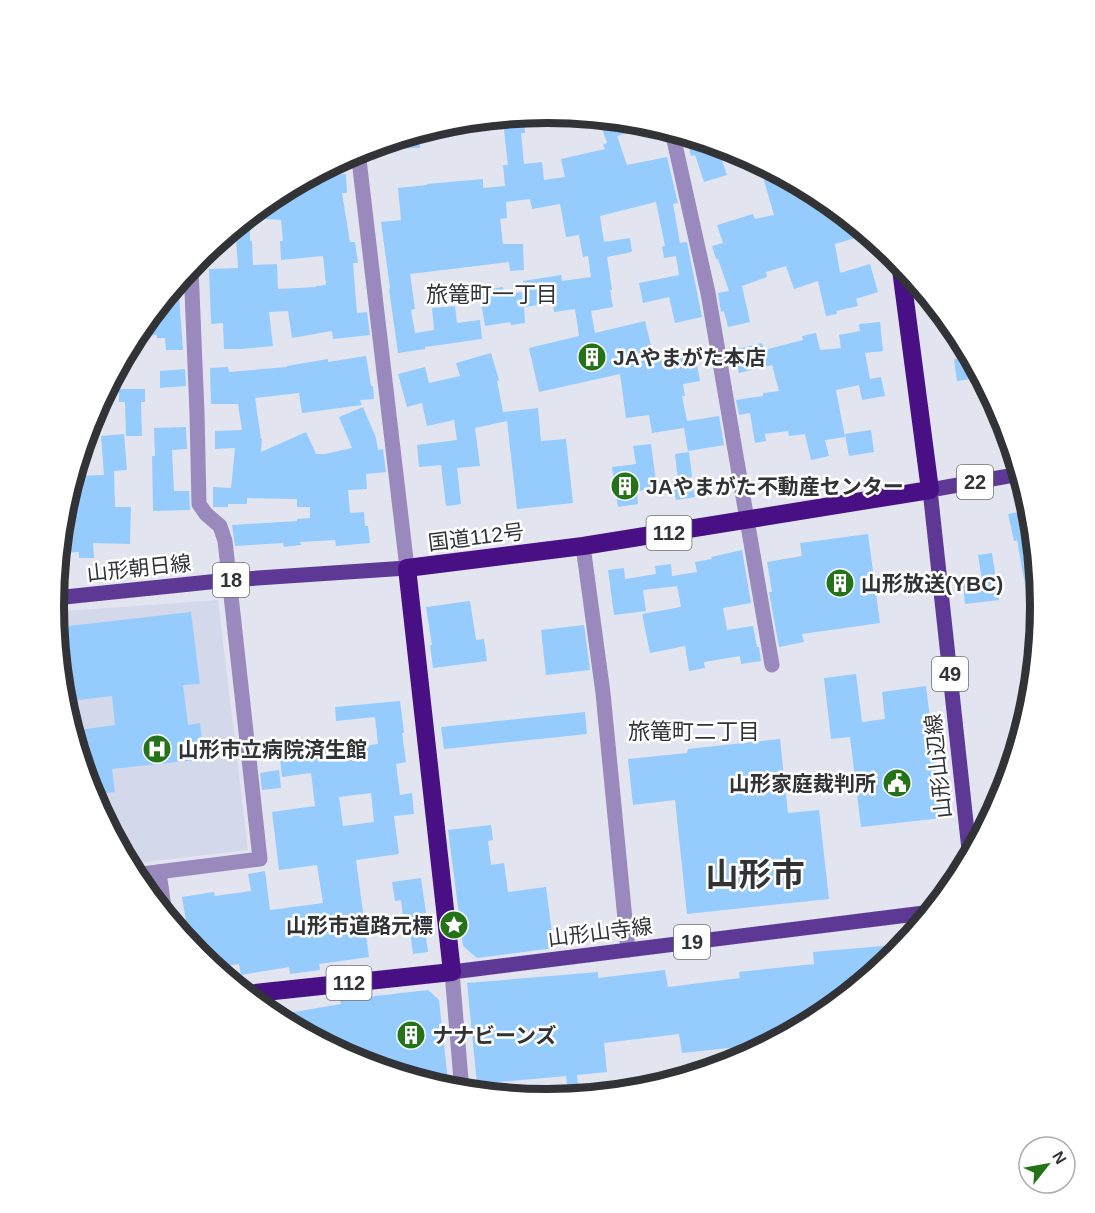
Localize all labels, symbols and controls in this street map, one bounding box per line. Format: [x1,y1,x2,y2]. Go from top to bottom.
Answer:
district label: 旅篭町一丁目 [426,282,558,307]
building icon: JAやまがた本店 [576,341,608,373]
place label: JAやまがた本店 [613,346,766,369]
road number: 22 [957,465,993,499]
building icon: JAやまがた不動産センター [609,470,641,502]
place label: JAやまがた不動産センター [646,475,904,498]
road number: 112 [646,516,692,550]
street label: 国道112号 [427,520,525,554]
street label: 山形朝日線 [86,551,192,585]
road number: 18 [213,563,249,597]
building icon: 山形放送(YBC) [824,567,856,599]
place label: 山形放送(YBC) [861,572,1003,595]
road number: 49 [932,657,968,691]
street label: 山形山辺線 [921,713,955,819]
district label: 旅篭町二丁目 [628,719,760,744]
hospital icon: 山形市立病院済生館 [141,733,173,765]
place label: 山形市立病院済生館 [178,738,367,761]
public building icon: 山形家庭裁判所 [881,767,913,799]
place label: 山形家庭裁判所 [729,772,876,795]
district label: 山形市 [706,856,805,893]
place icon: 山形市道路元標 [438,909,470,941]
place label: 山形市道路元標 [286,914,433,937]
street label: 山形山寺線 [546,914,654,950]
road number: 19 [674,925,710,959]
road number: 112 [326,966,372,1000]
building icon: ナナビーンズ [395,1019,427,1051]
place label: ナナビーンズ [432,1024,557,1047]
north arrow [1017,1135,1077,1195]
text: N [1049,1148,1070,1167]

